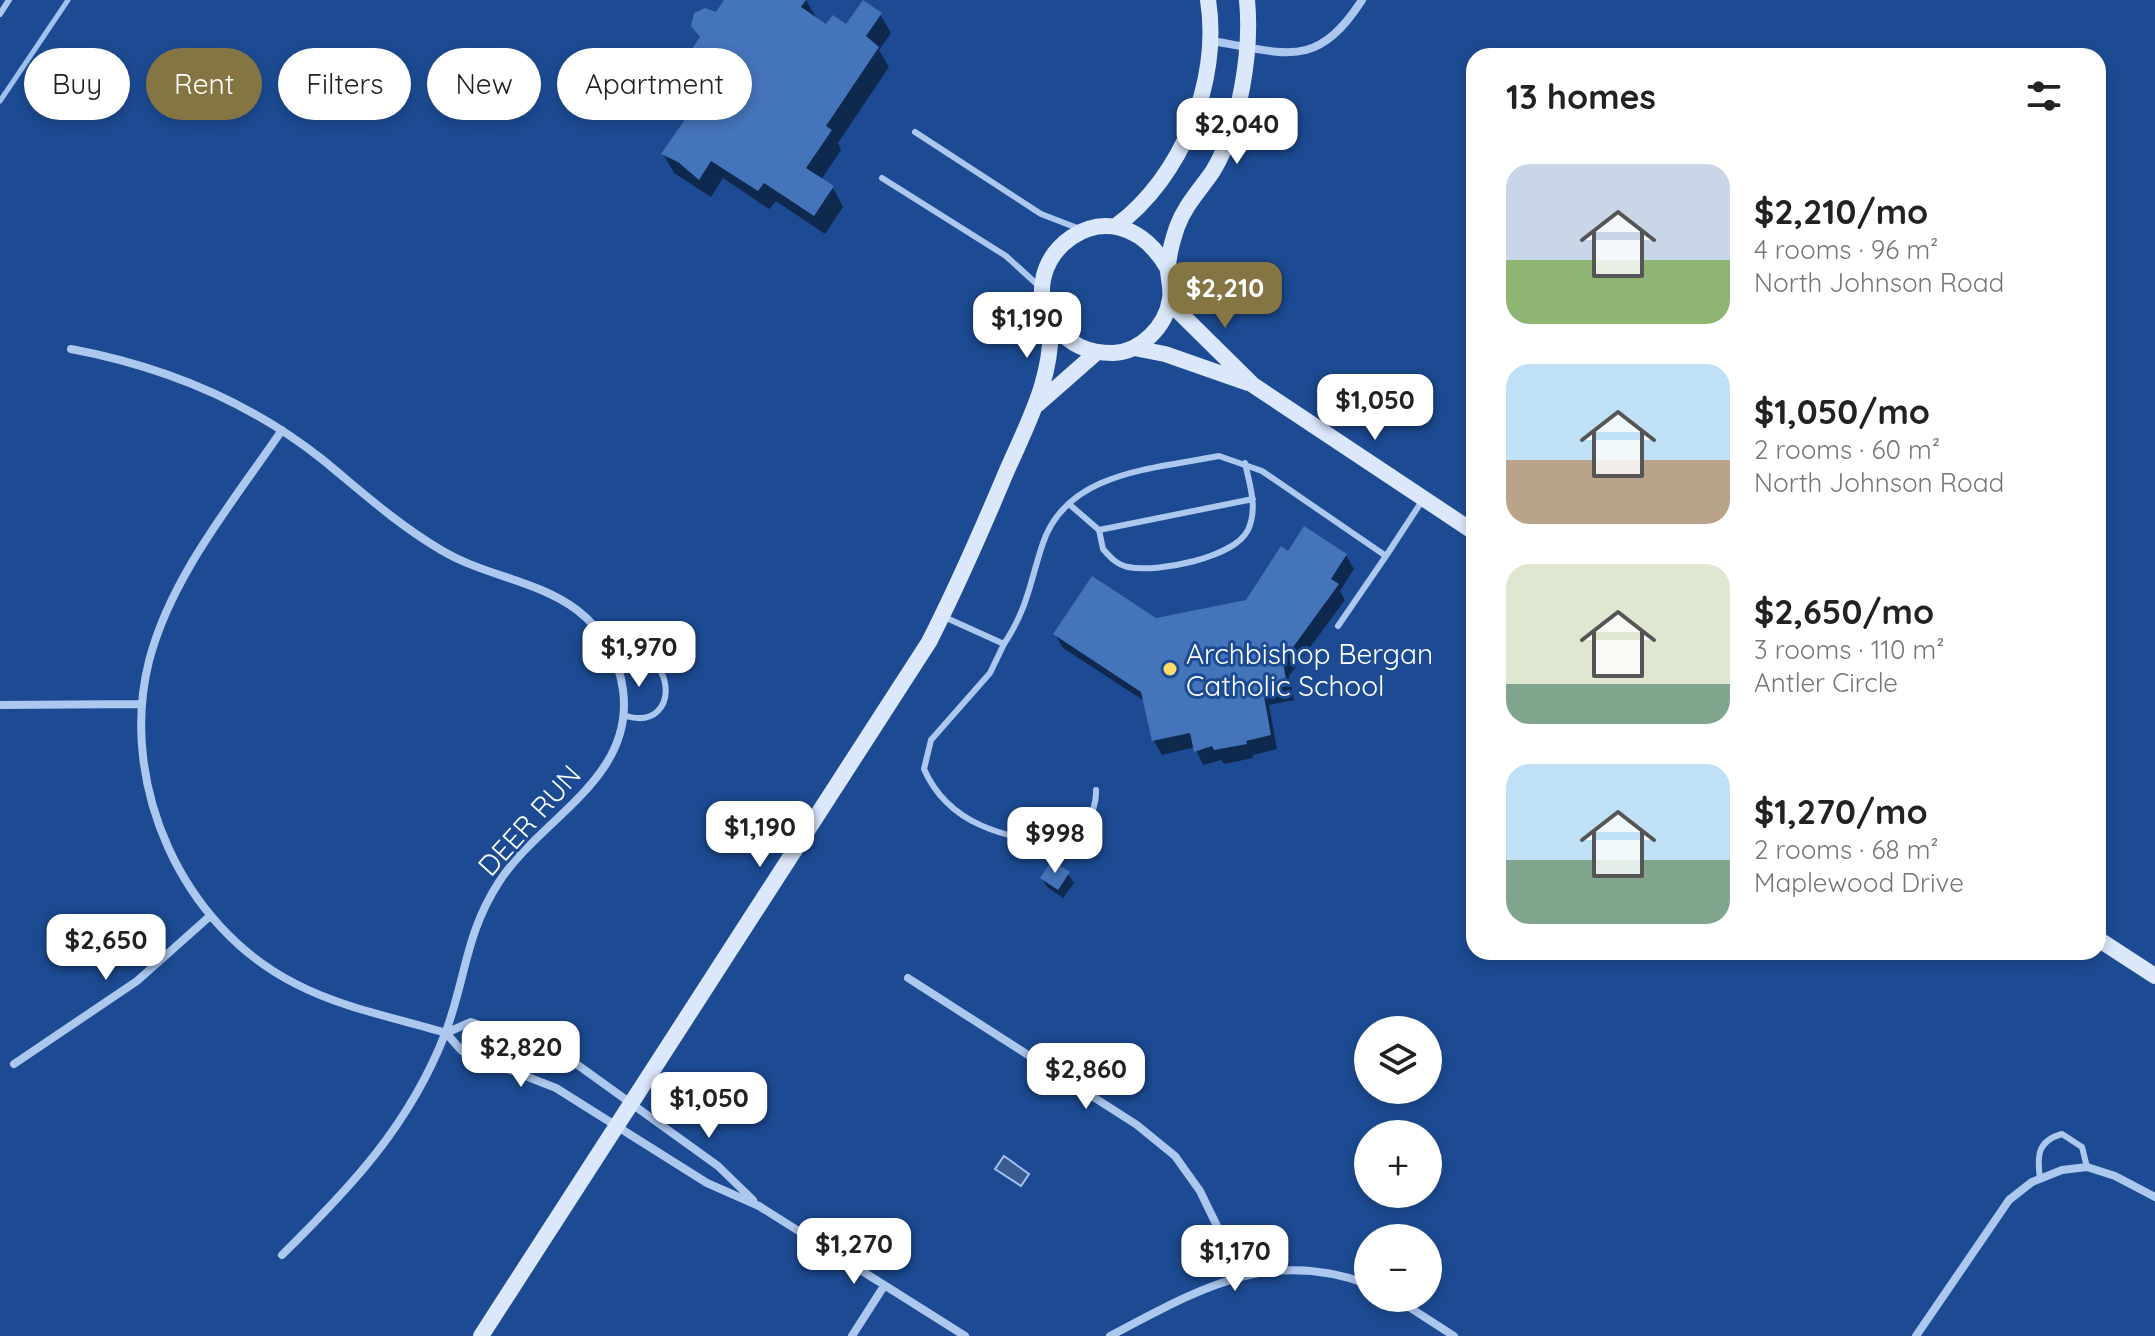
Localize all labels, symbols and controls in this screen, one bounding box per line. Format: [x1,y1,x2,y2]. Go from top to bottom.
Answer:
chip: Buy [24,48,130,120]
chip: Rent [146,48,262,120]
chip: Filters [278,48,411,120]
chip: New [427,48,541,120]
chip: Apartment [557,48,752,120]
icon: filters [2022,74,2066,118]
text: 13 homes [1506,75,1656,118]
pin: $2,040 [1172,98,1302,166]
text: $2,040 [1195,107,1279,140]
text: $2,210/mo [1754,190,1928,233]
icon: home [1570,196,1666,292]
text: 4 rooms · 96 m² [1754,233,1938,266]
pin: $2,210 [1160,262,1290,330]
text: North Johnson Road [1754,266,2004,299]
text: $2,210 [1186,271,1264,304]
pin: $1,190 [962,292,1092,360]
text: $1,190 [991,301,1063,334]
pin: $1,050 [1310,374,1440,442]
text: $1,050 [1335,383,1415,416]
text: $1,050/mo [1754,390,1930,433]
icon: home [1570,396,1666,492]
text: 2 rooms · 60 m² [1754,433,1940,466]
text: North Johnson Road [1754,466,2004,499]
text: $2,650/mo [1754,590,1934,633]
icon: home [1570,596,1666,692]
pin: $1,970 [574,621,704,689]
text: $1,970 [600,630,678,663]
text: 3 rooms · 110 m² [1754,633,1945,666]
place label: Archbishop Bergan Catholic School [1186,636,1433,703]
marker: Archbishop Bergan Catholic School [1161,660,1179,678]
text: Antler Circle [1754,666,1898,699]
street label: DEER RUN [470,757,588,883]
text: $1,270/mo [1754,790,1928,833]
icon: home [1570,796,1666,892]
pin: $1,190 [695,801,825,869]
pin: $998 [1008,807,1102,875]
text: $1,190 [724,810,796,843]
text: $998 [1025,816,1085,849]
text: 2 rooms · 68 m² [1754,833,1939,866]
text: Maplewood Drive [1754,866,1964,899]
pin: $2,650 [41,914,171,982]
text: $2,650 [65,923,147,956]
map controls [1354,1016,1442,1312]
button: layers [1354,1016,1442,1104]
pin: $2,820 [456,1021,586,1089]
text: $2,820 [480,1030,562,1063]
pin: $2,860 [1021,1043,1151,1111]
text: $2,860 [1045,1052,1127,1085]
pin: $1,050 [644,1072,774,1140]
text: $1,050 [669,1081,749,1114]
button: + [1354,1120,1442,1208]
pin: $1,270 [789,1218,919,1286]
button: − [1354,1224,1442,1312]
pin: $1,170 [1170,1225,1300,1293]
text: $1,270 [815,1227,893,1260]
text: $1,170 [1199,1234,1271,1267]

